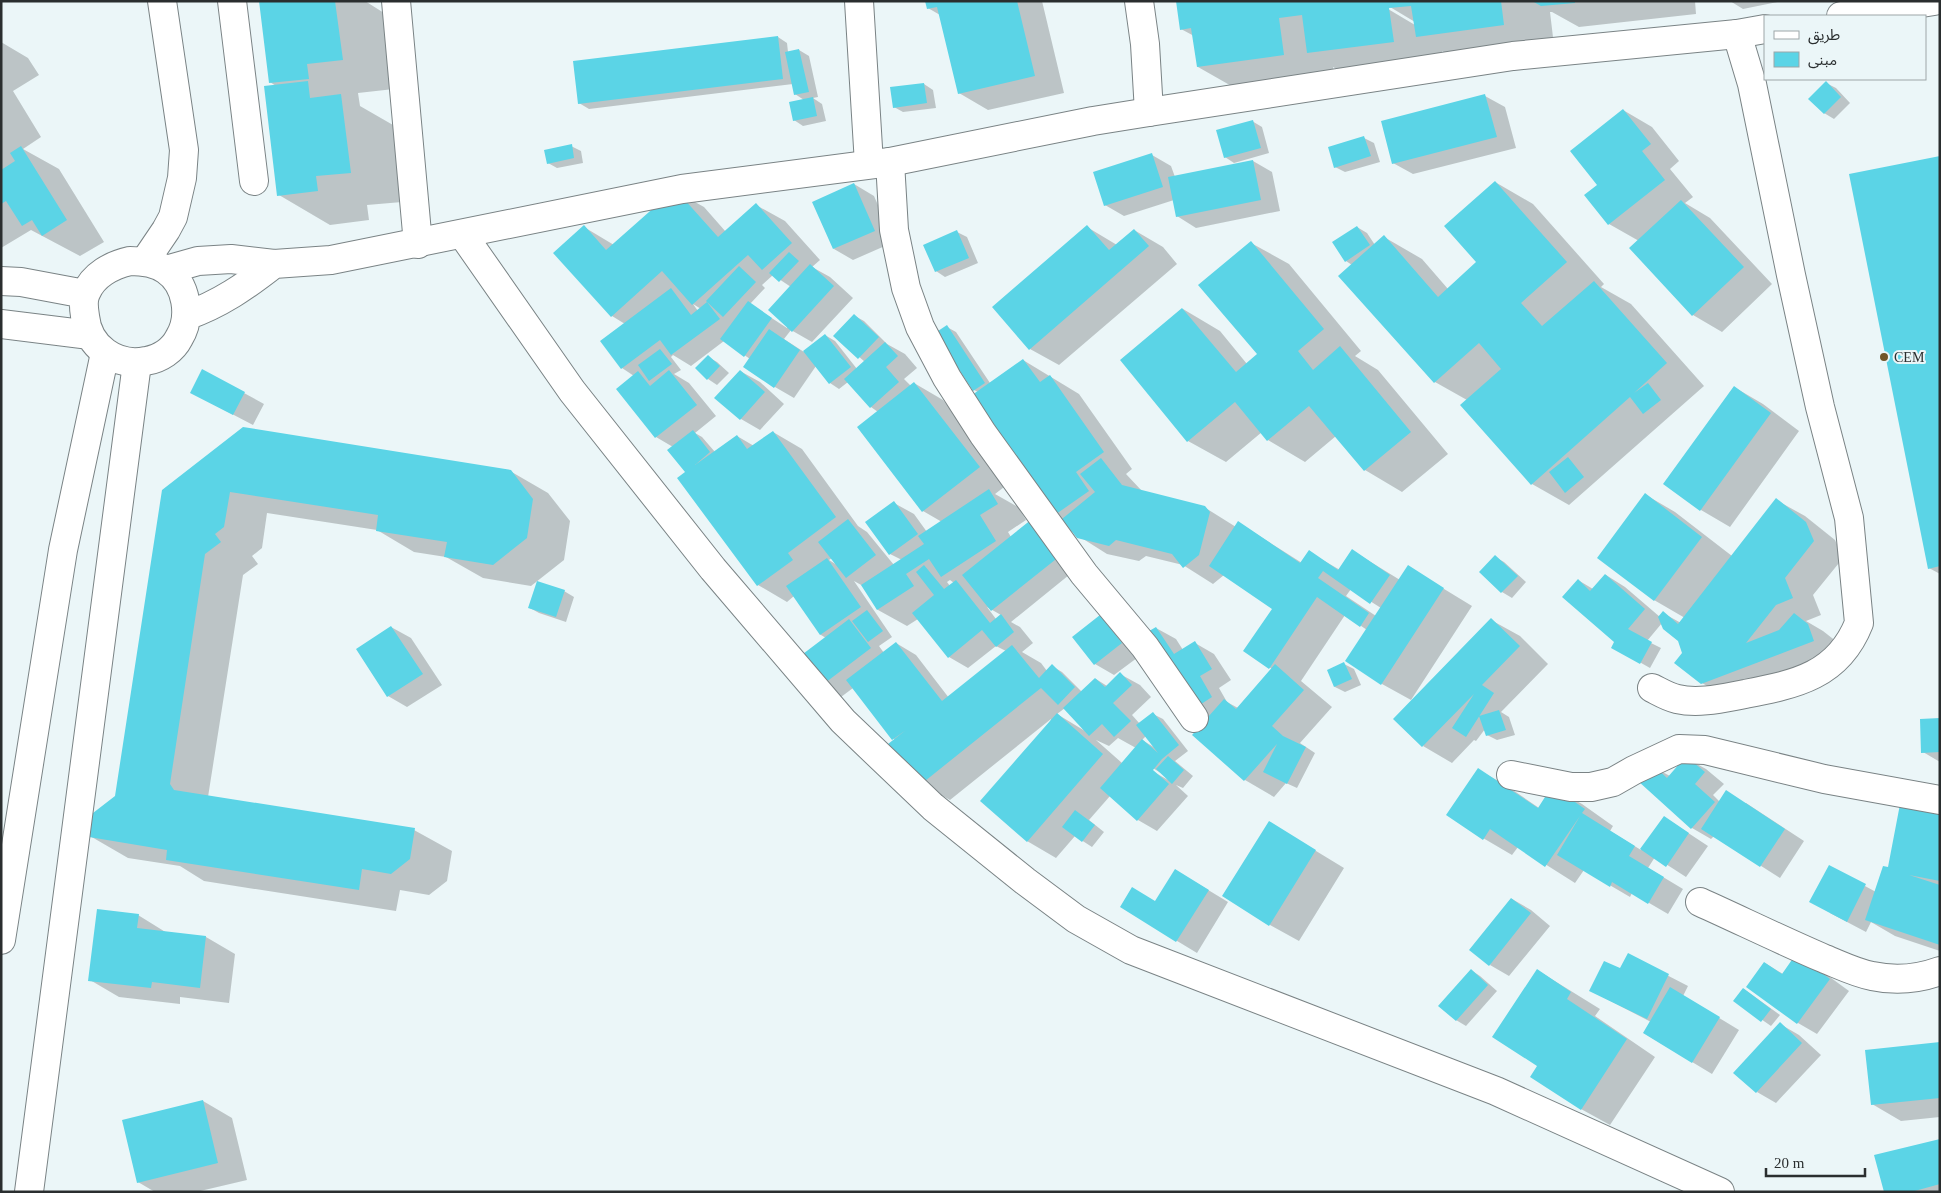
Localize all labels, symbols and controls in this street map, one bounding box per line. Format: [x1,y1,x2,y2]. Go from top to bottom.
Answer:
legend [1764,15,1926,80]
text: طريق [1808,27,1840,45]
text: مبنى [1808,52,1837,69]
place label: CEM [1894,350,1925,365]
marker: CEM [1878,351,1890,363]
scale bar [1766,1146,1865,1178]
text: 20 m [1774,1155,1805,1171]

